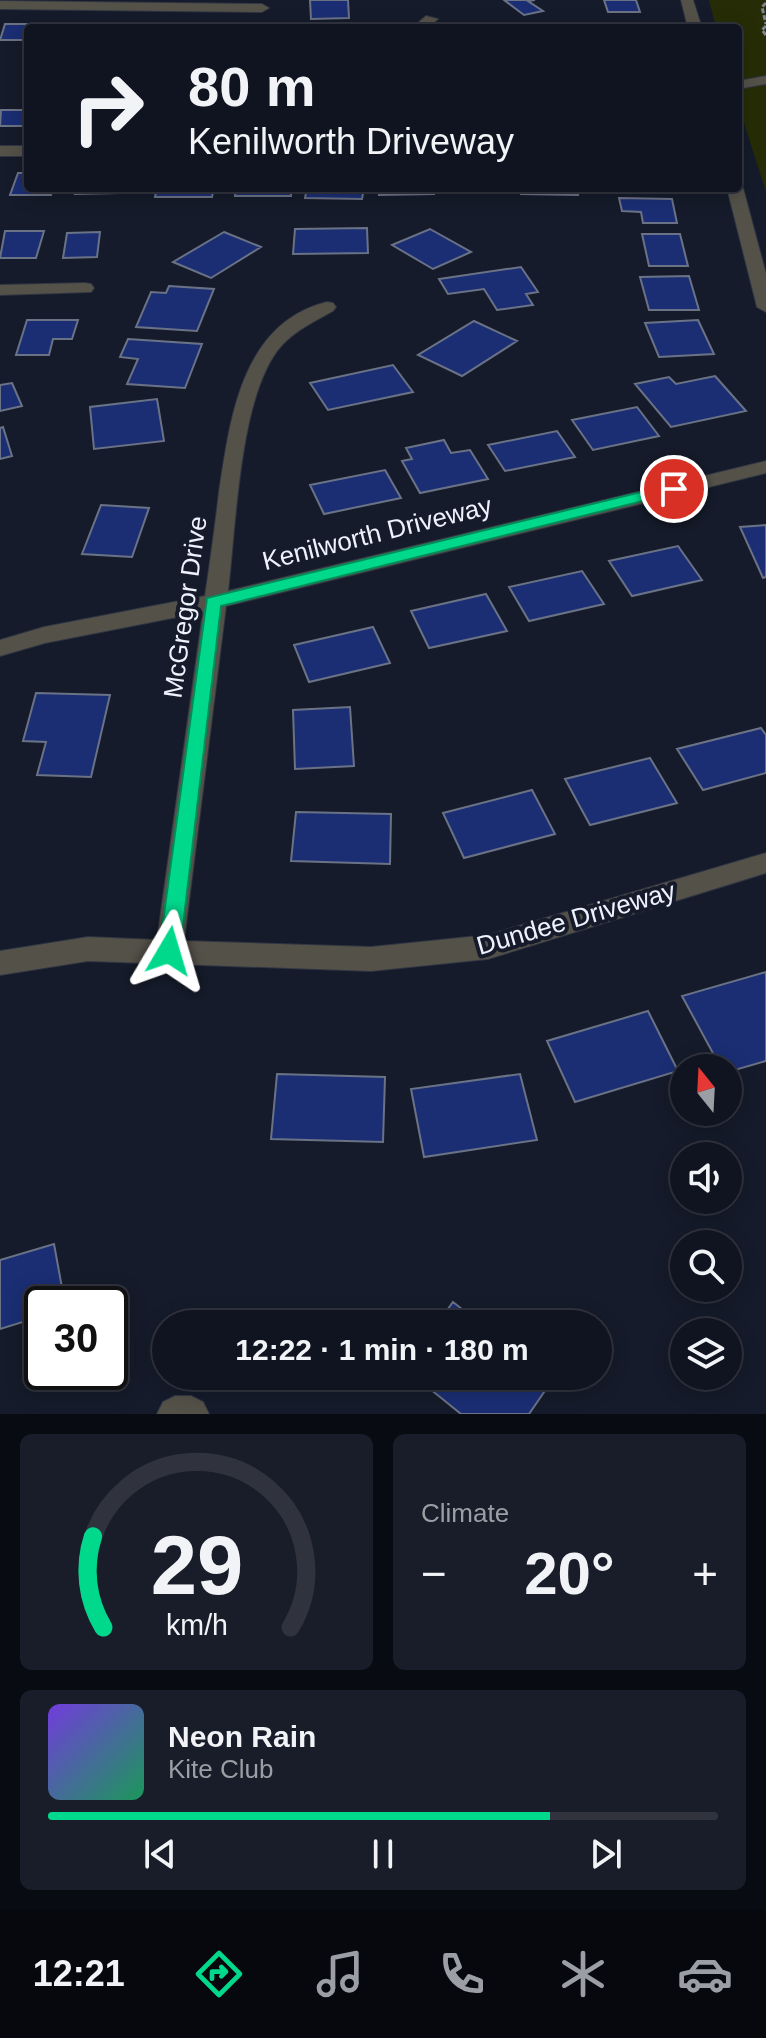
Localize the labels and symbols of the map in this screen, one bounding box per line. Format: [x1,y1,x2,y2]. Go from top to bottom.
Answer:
pin [640,455,708,523]
street label: Kenilworth Driveway [259,490,495,576]
street label: McGregor Drive [157,514,213,700]
street label: Dundee Driveway [473,875,679,961]
position arrow [127,909,211,993]
north arrow [670,1054,742,1126]
speed limit sign: 30 [24,1286,128,1390]

